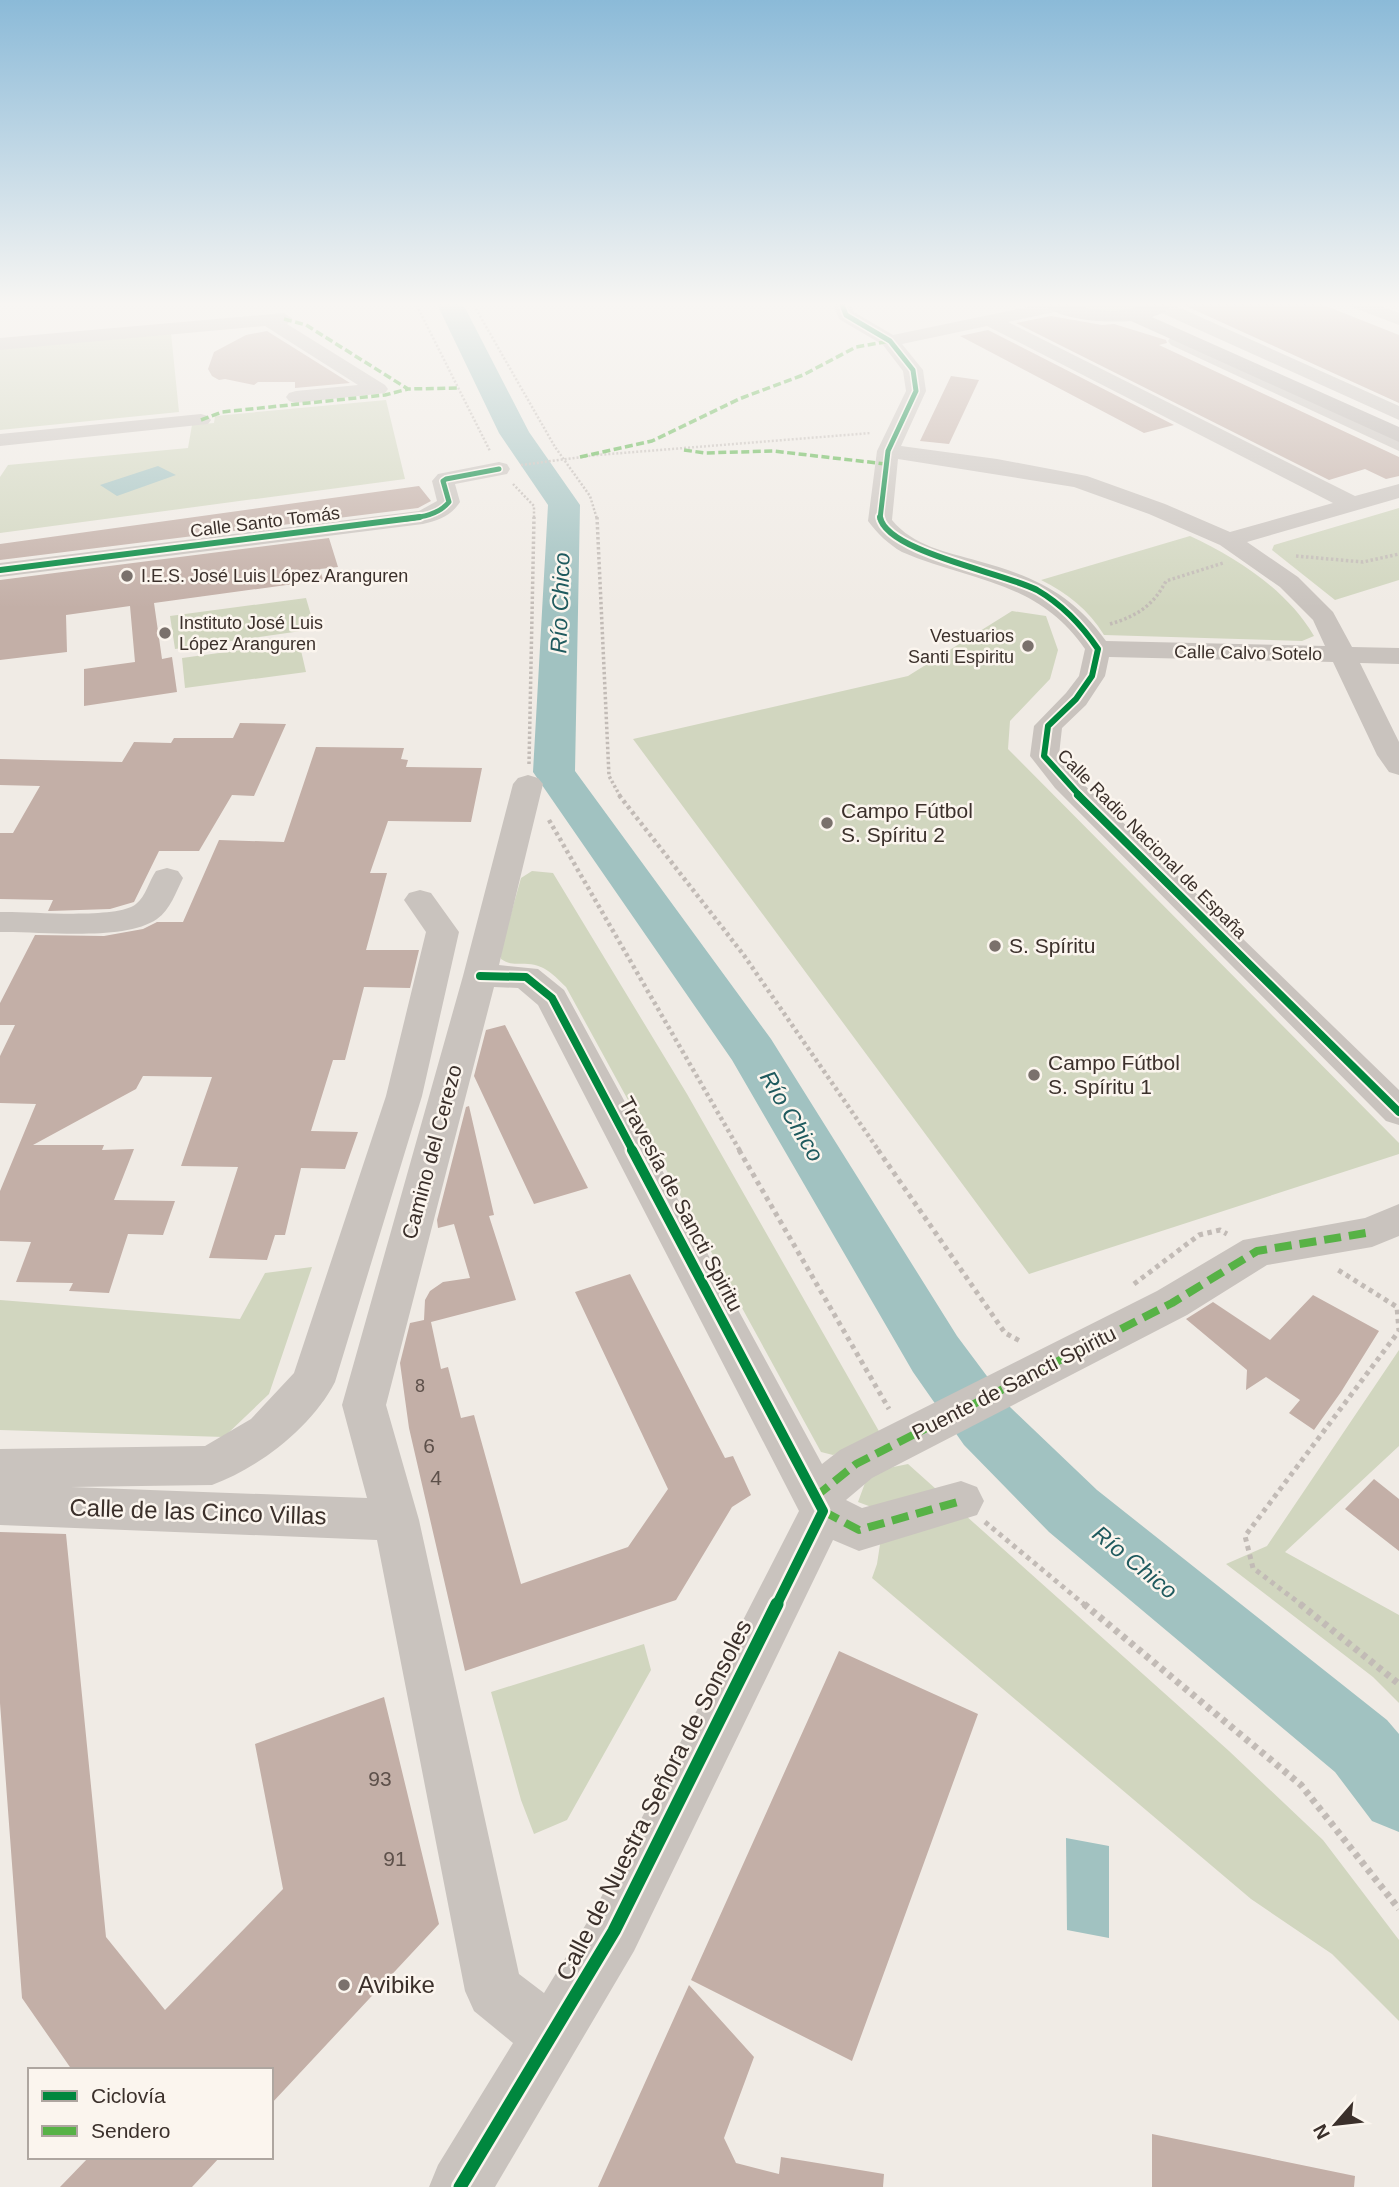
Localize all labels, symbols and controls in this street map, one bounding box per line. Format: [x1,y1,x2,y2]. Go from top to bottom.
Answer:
street label: Calle Santo Tomás [189,503,341,541]
water label: Río Chico [545,552,575,654]
place label: I.E.S. José Luis López Aranguren [141,566,408,586]
marker: I.E.S. José Luis López Aranguren [119,568,135,584]
place label: Instituto José Luis López Aranguren [179,613,323,654]
marker: Instituto José Luis López Aranguren [157,625,173,641]
place label: Vestuarios Santi Espiritu [908,626,1014,667]
marker: Vestuarios Santi Espiritu [1020,638,1036,654]
street label: Calle Calvo Sotelo [1174,642,1322,664]
street label: Calle Radio Nacional de España [1053,745,1251,943]
place label: Campo Fútbol S. Spíritu 2 [841,799,973,846]
marker: Campo Fútbol S. Spíritu 2 [819,815,835,831]
place label: S. Spíritu [1009,934,1095,957]
marker: S. Spíritu [987,938,1003,954]
place label: Campo Fútbol S. Spíritu 1 [1048,1051,1180,1098]
street label: Camino del Cerezo [397,1062,466,1242]
water label: Río Chico [755,1066,829,1166]
marker: Campo Fútbol S. Spíritu 1 [1026,1067,1042,1083]
street label: Travesía de Sancti Spiritu [615,1093,748,1315]
street label: Puente de Sancti Spiritu [908,1321,1119,1444]
house number: 8 [415,1376,425,1396]
house number: 6 [423,1434,435,1457]
house number: 4 [430,1466,442,1489]
street label: Calle de las Cinco Villas [69,1494,327,1529]
water label: Río Chico [1088,1520,1183,1604]
street label: Calle de Nuestra Señora de Sonsoles [550,1615,757,1985]
house number: 93 [368,1767,392,1790]
house number: 91 [383,1847,407,1870]
place label: Avibike [358,1971,435,1998]
marker: Avibike [336,1977,352,1993]
legend [28,2068,273,2159]
text: Ciclovía [91,2084,166,2107]
north arrow [1301,2089,1371,2159]
text: Sendero [91,2119,170,2142]
text: N [1309,2121,1334,2143]

